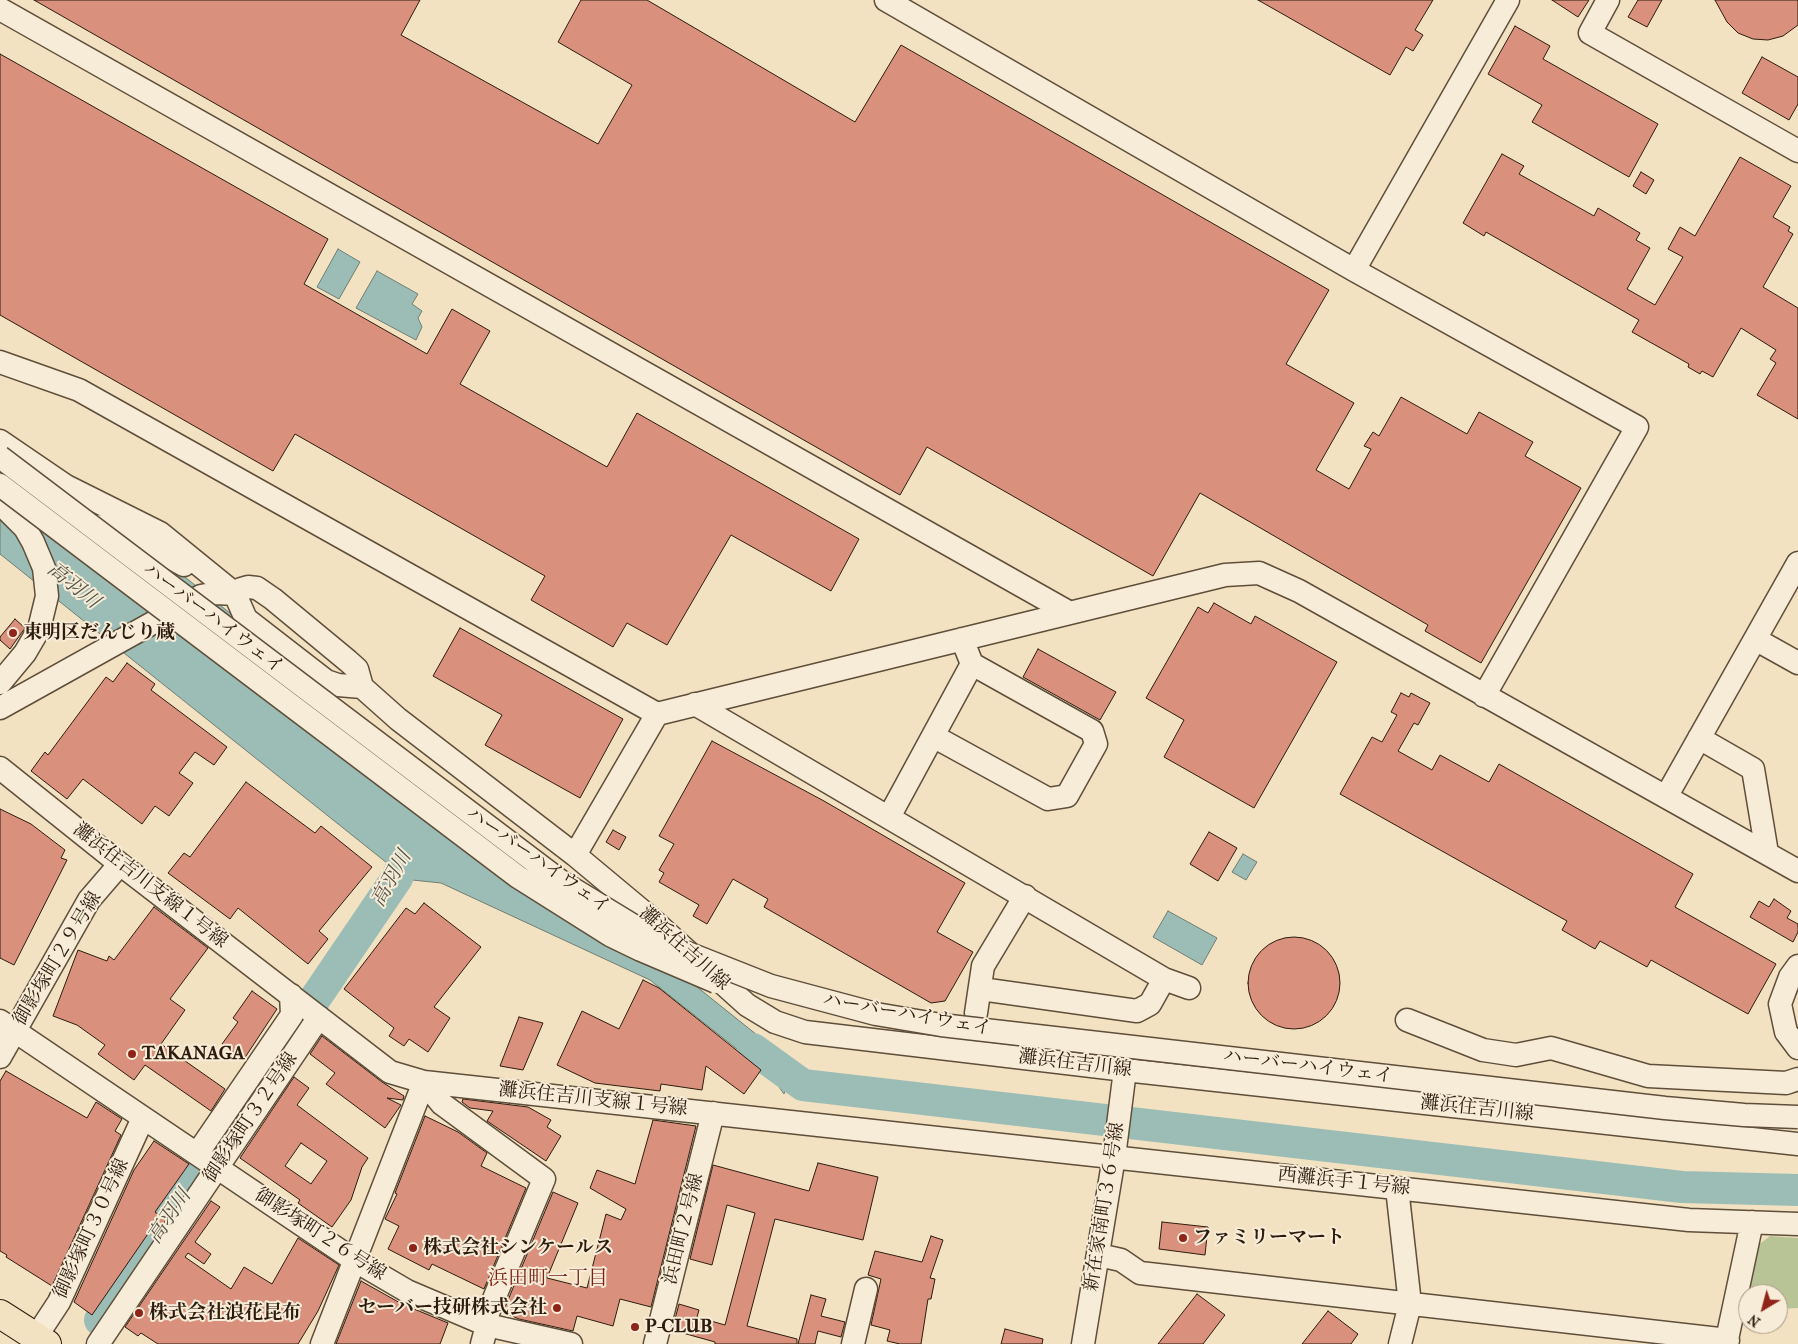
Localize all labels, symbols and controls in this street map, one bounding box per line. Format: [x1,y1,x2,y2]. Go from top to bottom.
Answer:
water label: 高羽川 [42,558,104,614]
street label: ハーバーハイウェイ [138,558,288,680]
place label: 東明区だんじり蔵 [23,622,175,644]
marker: 東明区だんじり蔵 [7,627,19,639]
street label: ハーバーハイウェイ [461,803,615,919]
street label: 灘浜住吉川支線１号線 [68,819,232,953]
water label: 高羽川 [367,847,417,911]
street label: 御影塚町２９号線 [9,888,107,1030]
street label: 灘浜住吉川線 [634,902,734,996]
street label: ハーバーハイウェイ [821,989,993,1041]
place label: TAKANAGA [142,1043,245,1065]
street label: ハーバーハイウェイ [1222,1045,1394,1089]
street label: 灘浜住吉川線 [1017,1046,1133,1082]
marker: TAKANAGA [126,1048,138,1060]
street label: 御影塚町３２号線 [199,1049,303,1187]
street label: 灘浜住吉川支線１号線 [497,1079,689,1121]
street label: 灘浜住吉川線 [1419,1092,1535,1126]
street label: 新在家南町３６号線 [1080,1121,1130,1293]
street label: 御影塚町３０号線 [50,1155,134,1303]
street label: 西灘浜手１号線 [1277,1164,1411,1200]
street label: 浜田町２号線 [659,1171,709,1287]
street label: 御影塚町２６号線 [250,1184,390,1286]
water label: 高羽川 [143,1185,197,1249]
place label: ファミリーマート [1193,1227,1345,1249]
marker: ファミリーマート [1177,1232,1189,1244]
place label: 株式会社シンケールス [423,1237,613,1259]
marker: 株式会社シンケールス [407,1242,419,1254]
district label: 浜田町一丁目 [488,1267,608,1291]
north arrow [1738,1284,1788,1334]
place label: セーバー技研株式会社 [358,1297,547,1319]
place label: 株式会社浪花昆布 [149,1302,301,1324]
marker: セーバー技研株式会社 [551,1302,563,1314]
marker: 株式会社浪花昆布 [133,1307,145,1319]
text: N [1745,1311,1764,1331]
place label: P-CLUB [645,1316,712,1338]
marker: P-CLUB [629,1321,641,1333]

